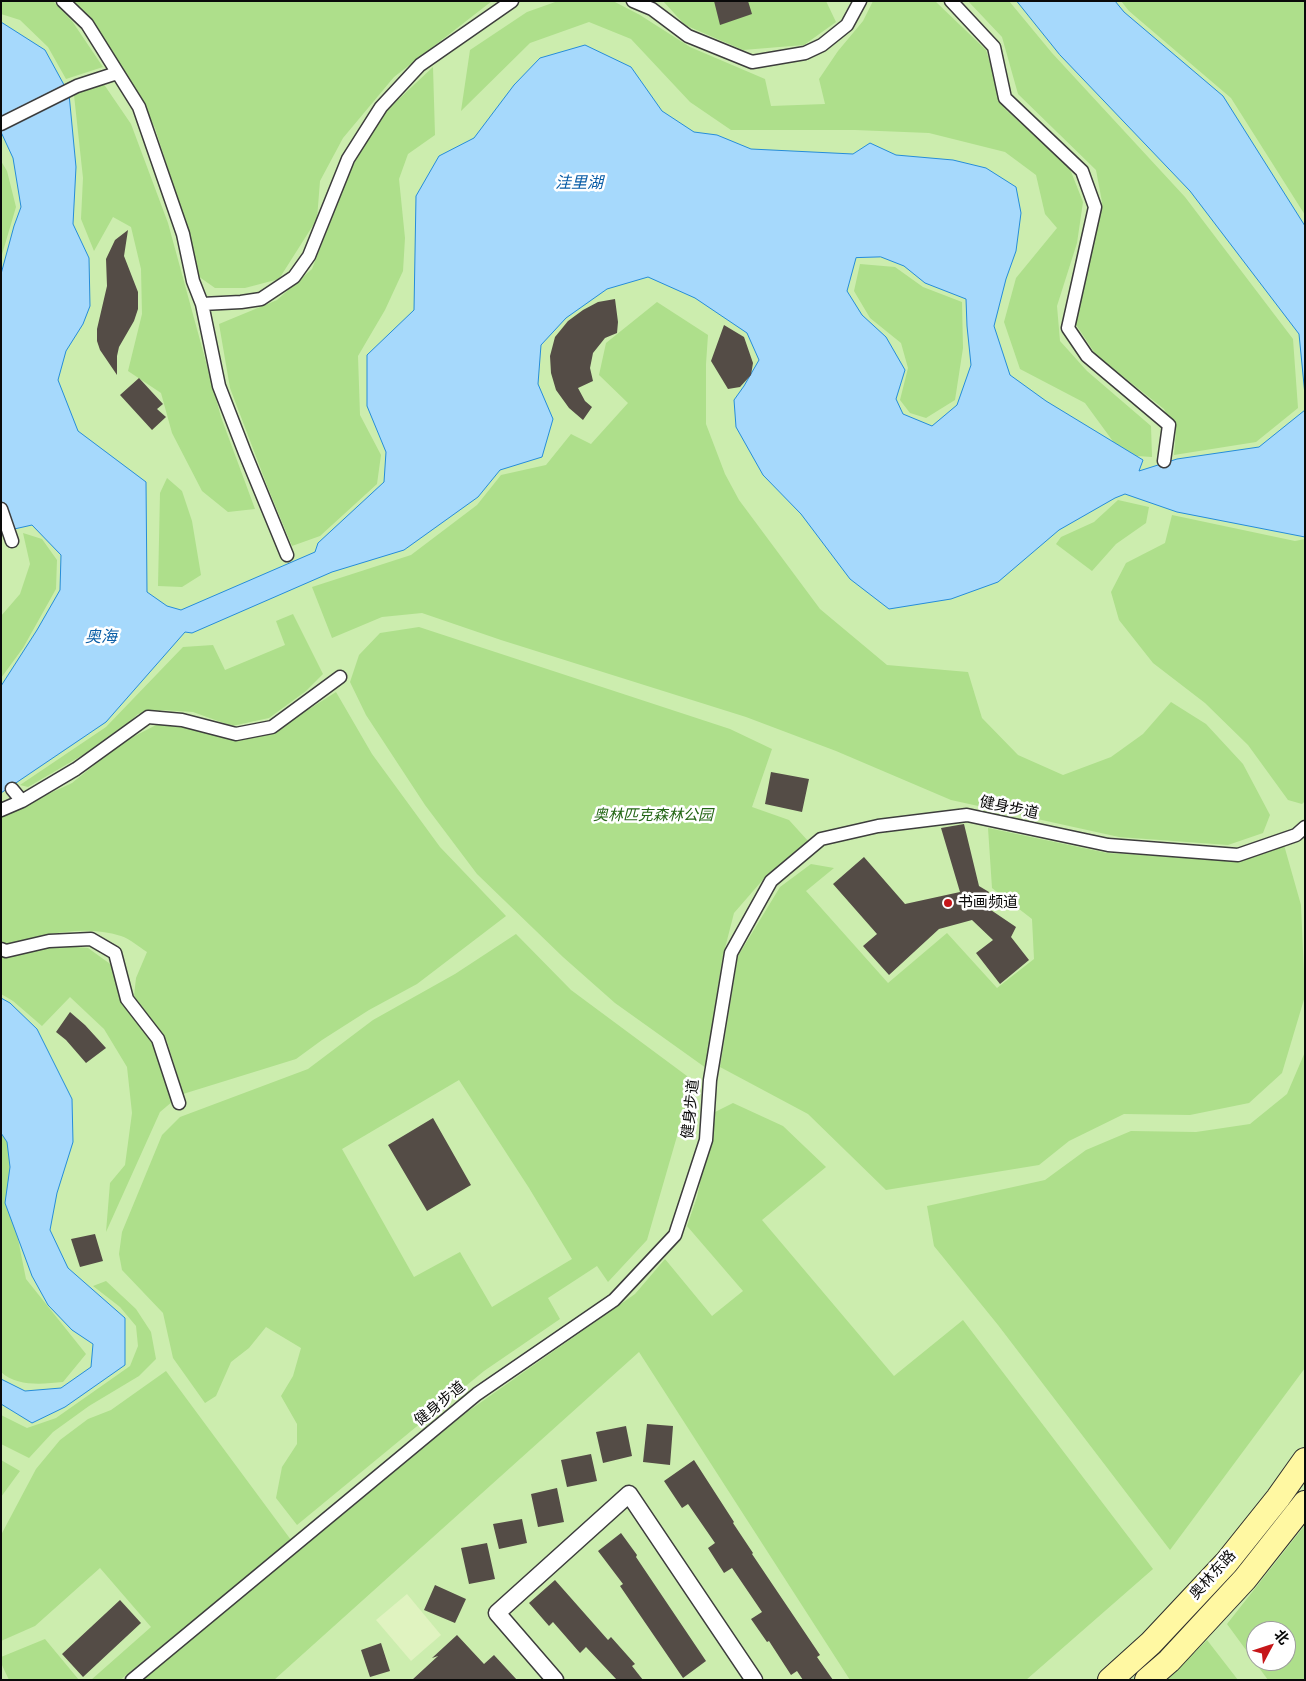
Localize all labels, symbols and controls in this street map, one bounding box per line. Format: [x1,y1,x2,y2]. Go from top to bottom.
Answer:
water label: 洼里湖 [555,173,603,193]
water label: 奥海 [85,627,117,647]
street label: 健身步道 [978,793,1040,823]
park label: 奥林匹克森林公园 [593,807,713,825]
place label: 书画频道 [958,894,1018,912]
marker: 书画频道 [942,897,954,909]
street label: 健身步道 [679,1078,703,1140]
street label: 健身步道 [411,1378,469,1430]
street label: 奥林东路 [1186,1547,1240,1603]
north arrow [1246,1621,1296,1671]
text: 北 [1270,1626,1293,1648]

